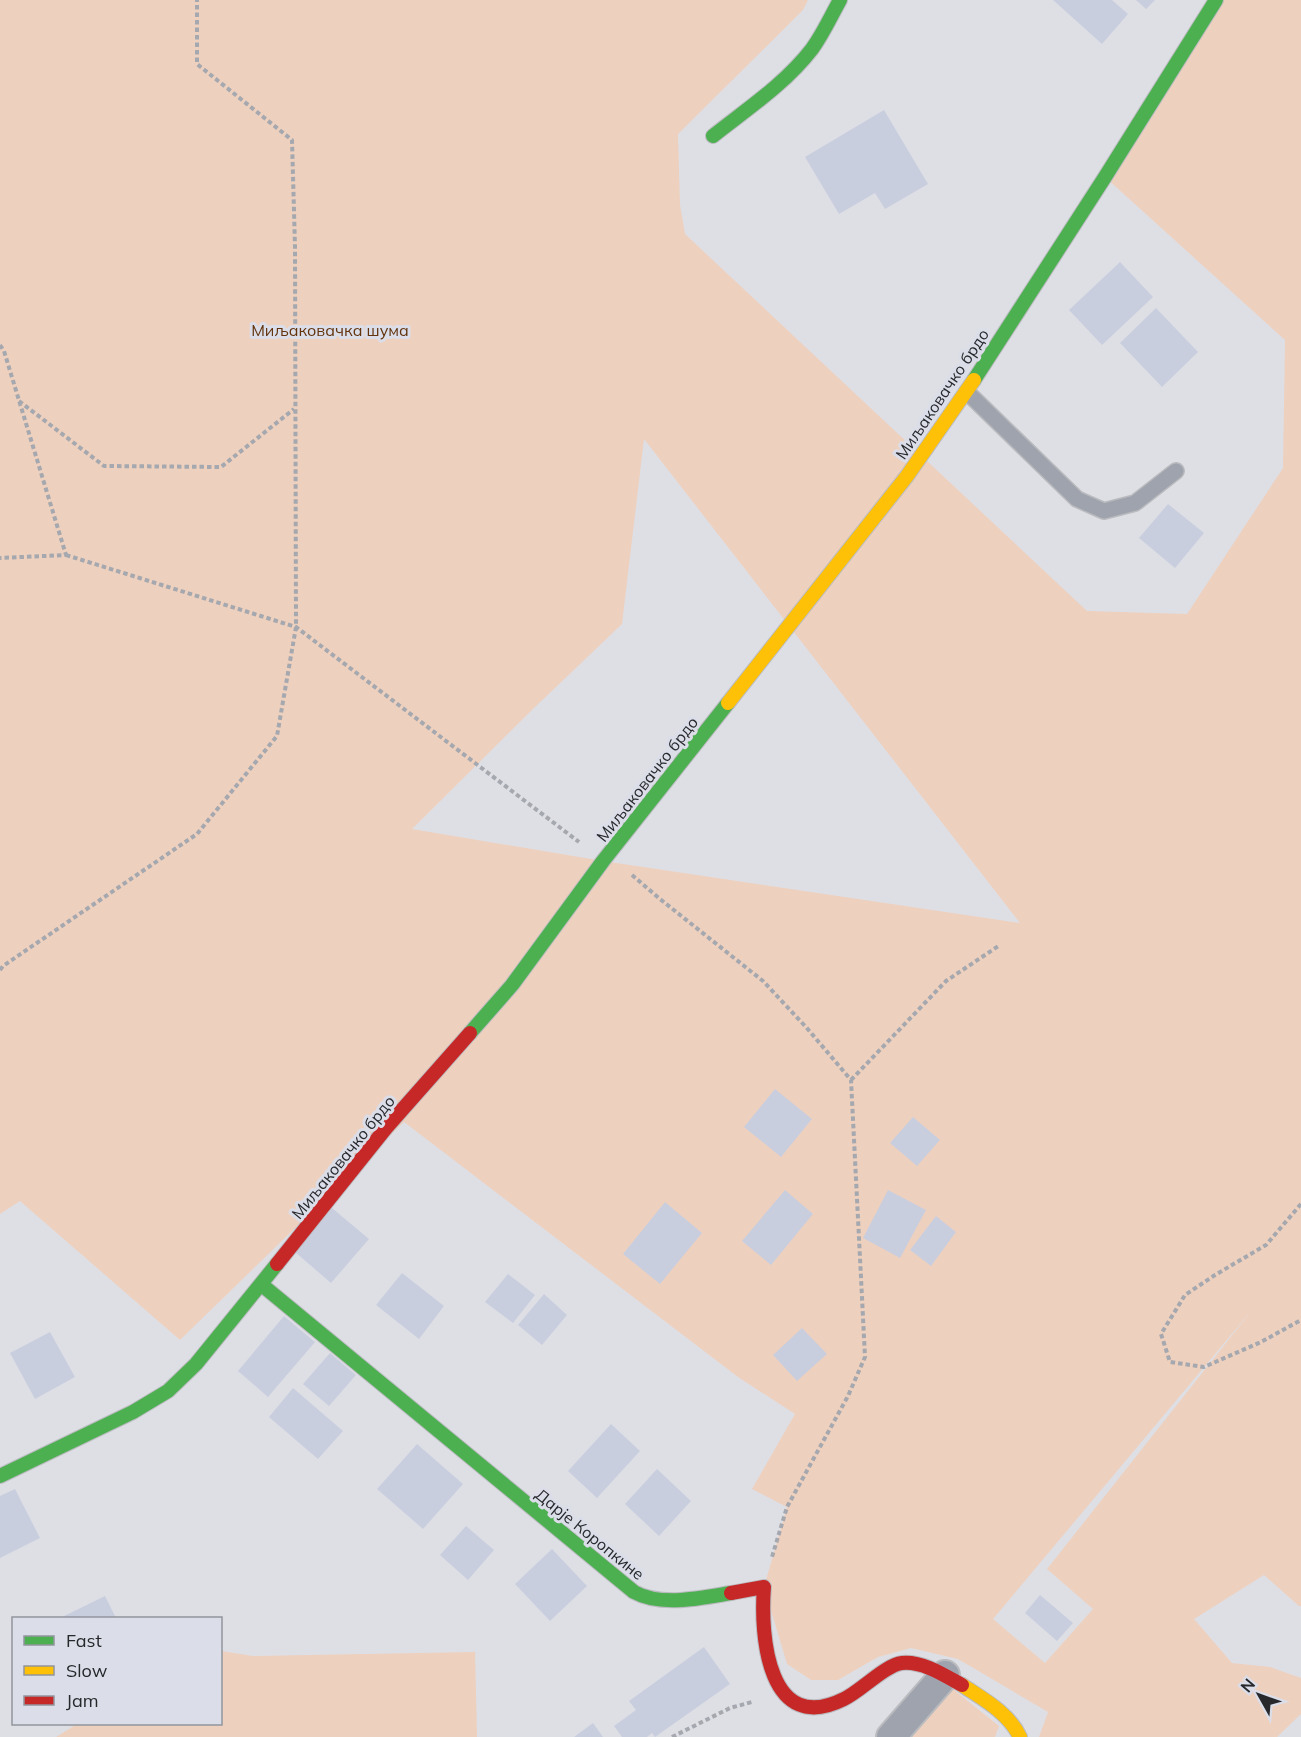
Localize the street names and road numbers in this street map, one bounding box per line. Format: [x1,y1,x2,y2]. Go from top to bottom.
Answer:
street label: Миљаковачко брдо [891,325,993,463]
street label: Миљаковачко брдо [592,713,702,845]
street label: Миљаковачко брдо [287,1091,399,1223]
street label: Дарје Коропкине [532,1484,649,1584]

